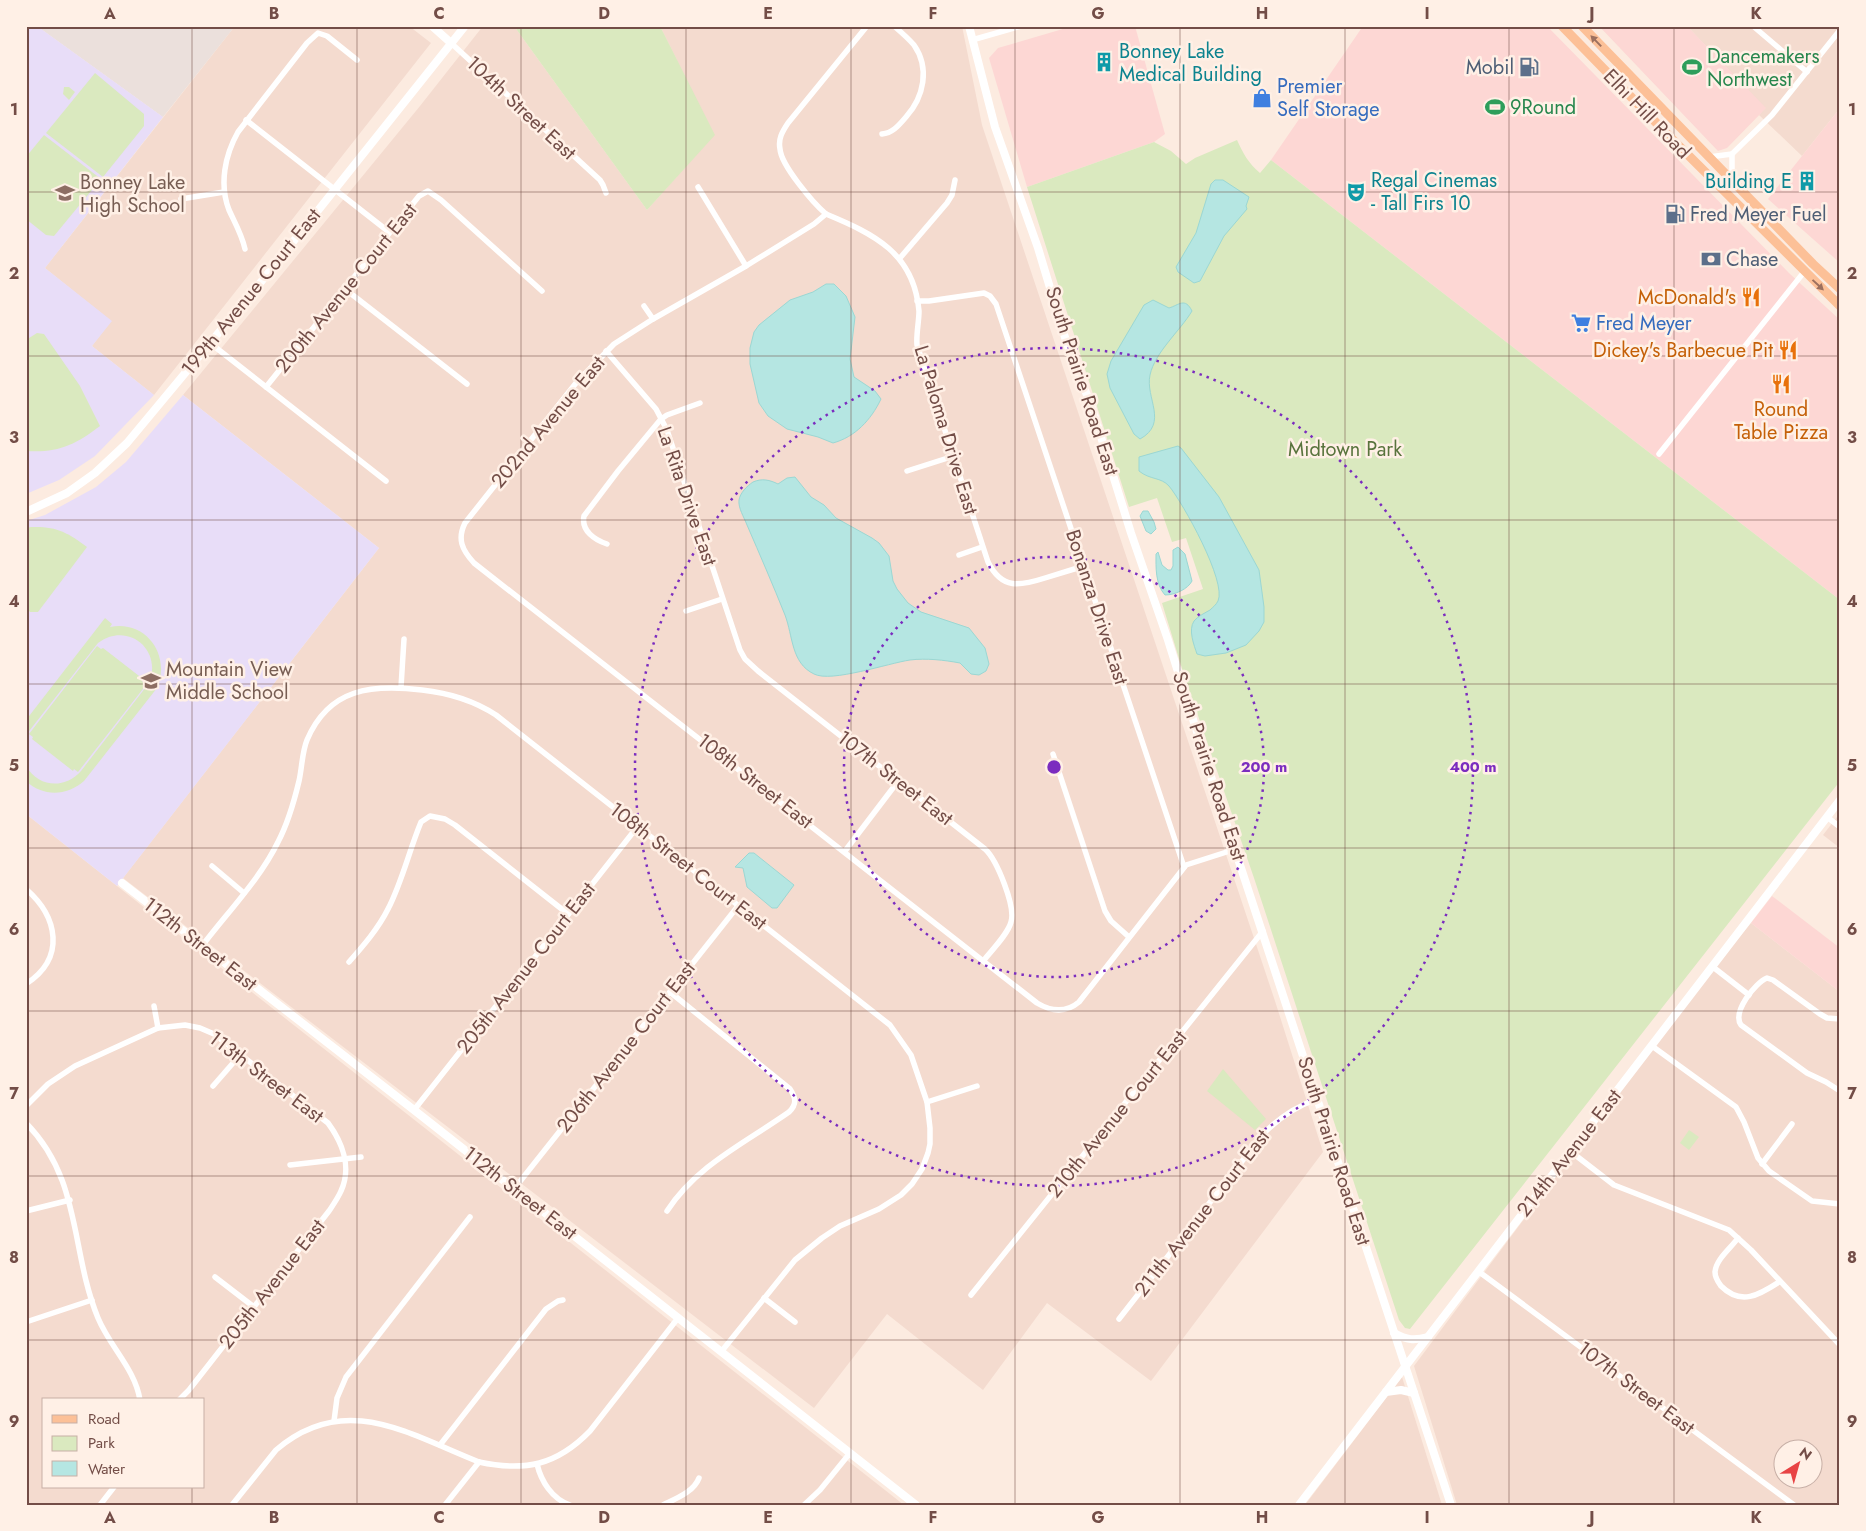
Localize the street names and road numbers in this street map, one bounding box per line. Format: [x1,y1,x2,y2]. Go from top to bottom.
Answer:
street label: 104th Street East [459,49,583,167]
street label: Elhi Hill Road [1597,63,1697,165]
street label: 200th Avenue Court East [268,197,424,379]
street label: 199th Avenue Court East [174,202,328,382]
street label: South Prairie Road East [1038,283,1126,479]
street label: La Paloma Drive East [907,342,986,518]
street label: 202nd Avenue East [484,350,612,494]
street label: La Rita Drive East [650,423,724,570]
street label: Bonanza Drive East [1058,526,1136,688]
street label: South Prairie Road East [1165,668,1253,864]
street label: 107th Street East [831,723,959,833]
street label: 108th Street East [691,726,819,836]
street label: 108th Street Court East [603,795,773,937]
street label: 205th Avenue Court East [450,876,602,1060]
street label: 112th Street East [137,890,263,998]
street label: 206th Avenue Court East [550,955,702,1139]
street label: 113th Street East [202,1024,330,1130]
street label: 210th Avenue Court East [1040,1024,1194,1204]
street label: South Prairie Road East [1290,1053,1378,1249]
street label: 214th Avenue East [1510,1083,1628,1223]
street label: 211th Avenue Court East [1127,1123,1277,1303]
street label: 112th Street East [457,1139,583,1247]
street label: 205th Avenue East [212,1213,332,1355]
street label: 107th Street East [1571,1334,1701,1442]

